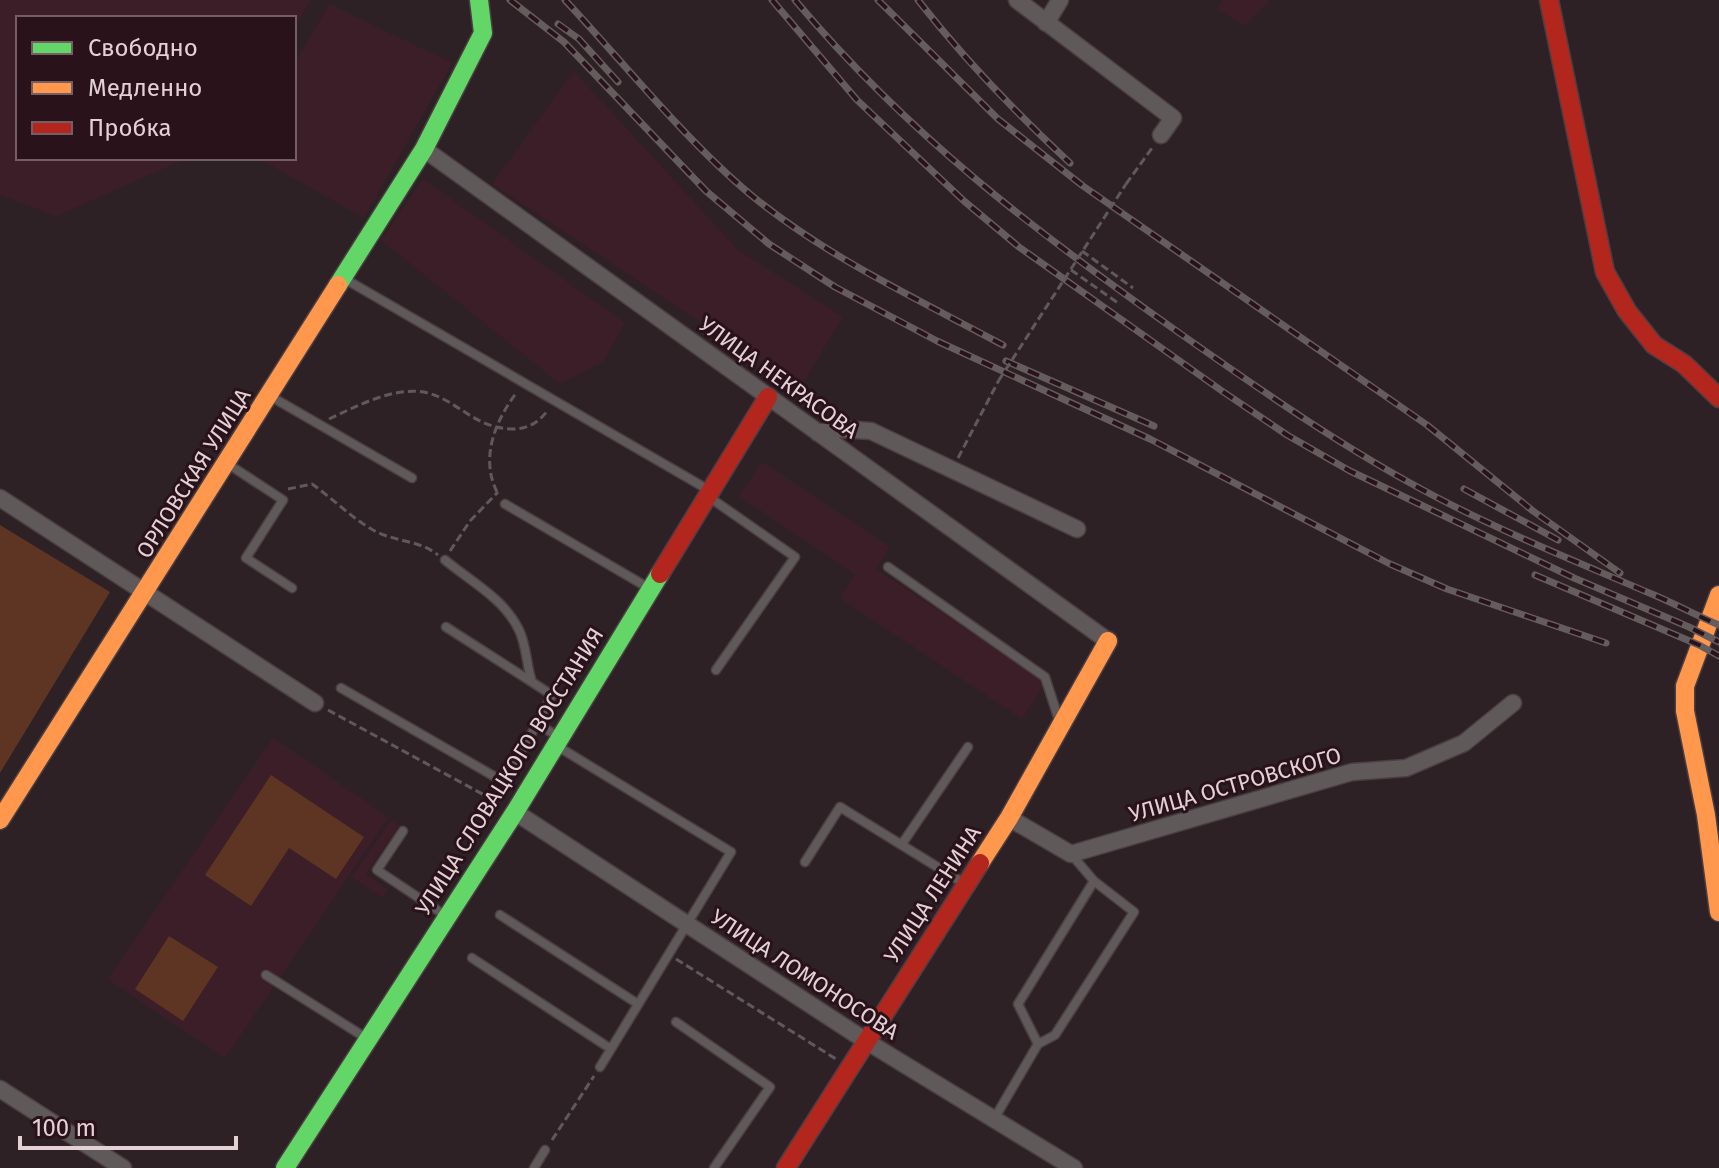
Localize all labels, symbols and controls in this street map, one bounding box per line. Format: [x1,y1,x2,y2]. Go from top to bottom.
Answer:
legend [16,16,296,160]
text: Свободно [88,34,198,62]
text: Медленно [88,74,202,102]
text: Пробка [88,114,172,142]
street label: УЛИЦА НЕКРАСОВА [694,311,864,445]
street label: ОРЛОВСКАЯ УЛИЦА [130,383,257,563]
street label: УЛИЦА СЛОВАЦКОГО ВОССТАНИЯ [409,622,609,920]
street label: УЛИЦА ОСТРОВСКОГО [1126,741,1344,828]
street label: УЛИЦА ЛЕНИНА [878,820,987,968]
street label: УЛИЦА ЛОМОНОСОВА [706,904,904,1046]
scale bar [20,1100,236,1150]
text: 100 m [32,1114,96,1142]

